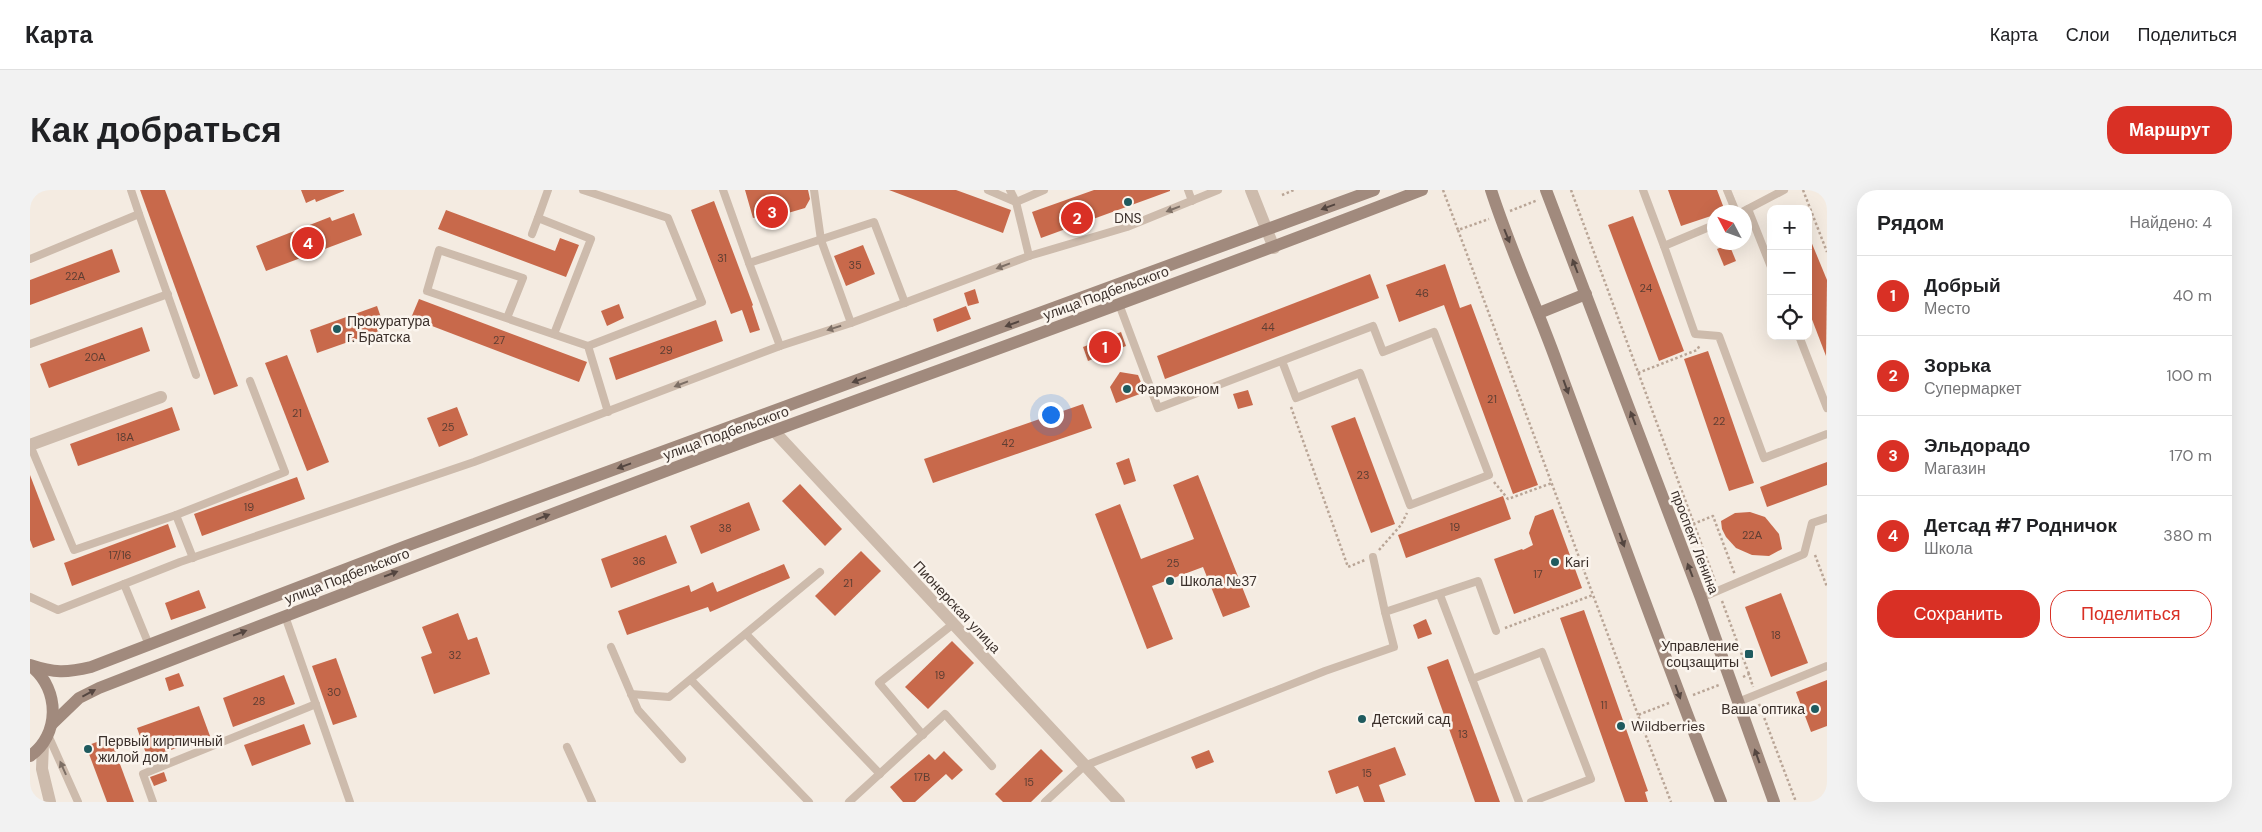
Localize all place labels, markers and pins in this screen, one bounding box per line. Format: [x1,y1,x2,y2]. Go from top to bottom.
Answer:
pin: 3 [756,193,788,231]
marker: DNS [1122,196,1134,208]
pin: 2 [1061,199,1093,237]
place label: DNS [1114,209,1142,227]
pin: 4 [292,224,324,262]
place label: Прокуратура г. Братска [347,312,430,346]
marker: Прокуратура г. Братска [331,323,343,335]
pin: 1 [1089,328,1121,366]
place label: Фармэконом [1137,380,1219,398]
marker: Фармэконом [1121,383,1133,395]
place label: Kari [1565,553,1589,571]
marker: Kari [1549,556,1561,568]
place label: Школа №37 [1180,572,1257,590]
marker: Школа №37 [1164,575,1176,587]
place label: Управление соцзащиты [1661,637,1739,671]
marker: Управление соцзащиты [1743,648,1755,660]
place label: Ваша оптика [1721,700,1805,718]
marker: Ваша оптика [1809,703,1821,715]
place label: Детский сад [1372,710,1451,728]
marker: Детский сад [1356,713,1368,725]
place label: Wildberries [1631,717,1705,735]
marker: Wildberries [1615,720,1627,732]
place label: Первый кирпичный жилой дом [98,732,223,766]
marker: Первый кирпичный жилой дом [82,743,94,755]

